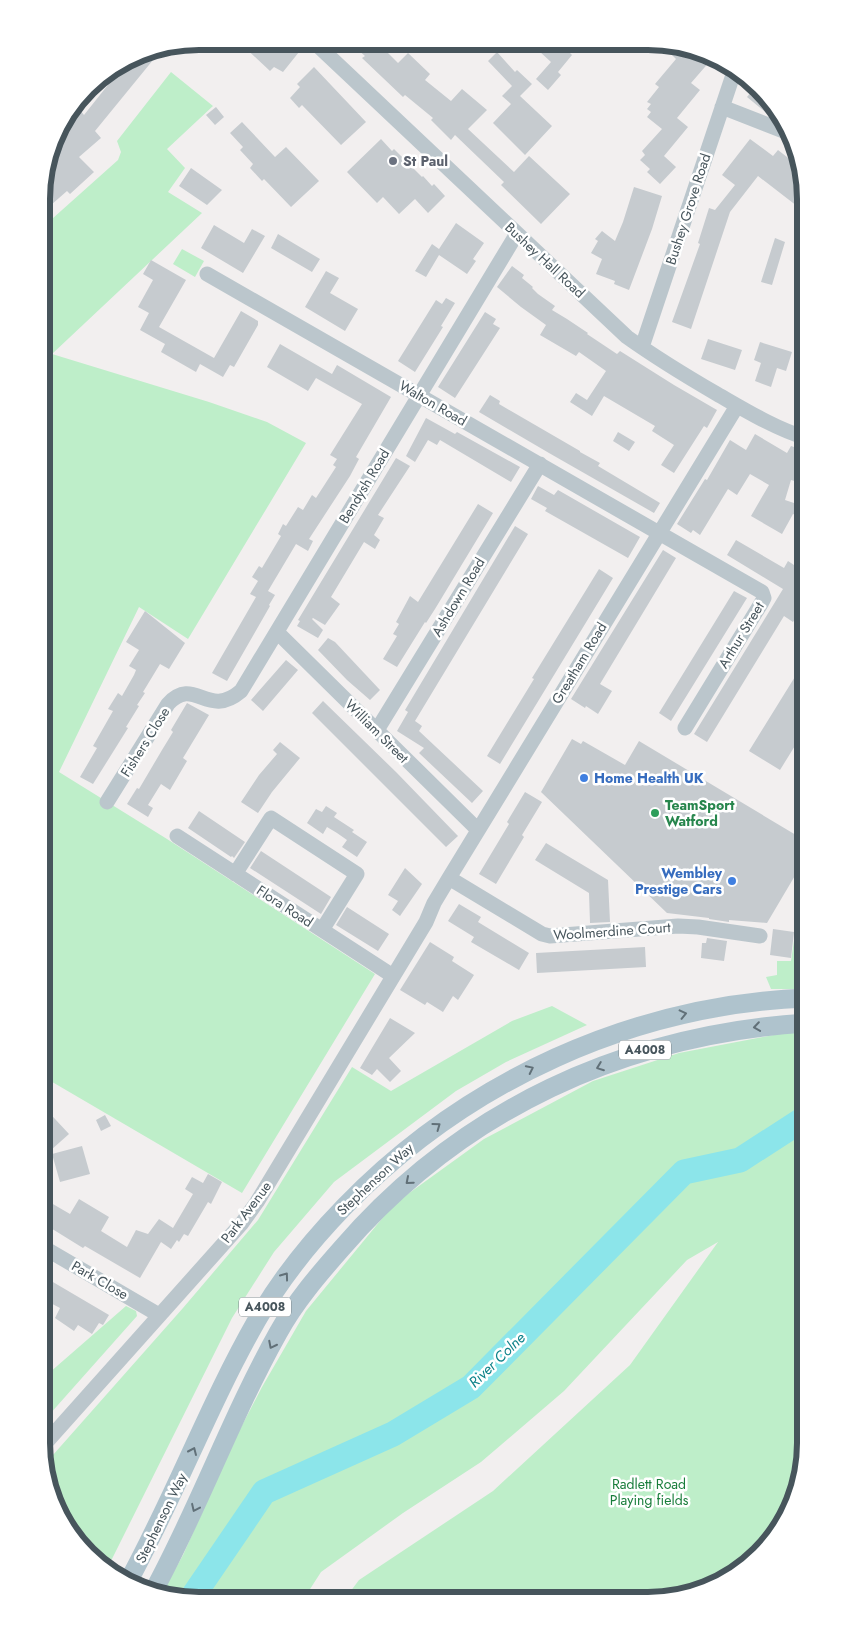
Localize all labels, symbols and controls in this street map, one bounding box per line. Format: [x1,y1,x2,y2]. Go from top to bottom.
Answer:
place label: St Paul [403,151,448,171]
street label: Bushey Grove Road [661,151,715,267]
marker: St Paul [387,155,399,167]
street label: Bushey Hall Road [500,218,590,302]
street label: Walton Road [395,376,471,430]
street label: Bendysh Road [334,445,394,527]
street label: Ashdown Road [427,554,489,640]
street label: Arthur Street [713,597,769,672]
street label: Greatham Road [547,618,611,708]
street label: William Street [341,695,414,768]
street label: Fishers Close [116,703,174,781]
place label: Home Health UK [594,768,704,788]
marker: Home Health UK [578,772,590,784]
place label: TeamSport Watford [665,795,735,831]
marker: TeamSport Watford [649,807,661,819]
place label: Wembley Prestige Cars [635,863,723,899]
marker: Wembley Prestige Cars [726,875,738,887]
street label: Flora Road [253,880,317,932]
street label: Woolmerdine Court [553,917,672,945]
one-way arrow [678,1009,687,1020]
one-way arrow [753,1021,761,1032]
road number: A4008 [619,1040,671,1060]
one-way arrow [596,1060,605,1071]
one-way arrow [525,1065,534,1075]
one-way arrow [431,1123,441,1132]
street label: Stephenson Way [332,1138,418,1220]
one-way arrow [406,1175,415,1184]
street label: Park Avenue [216,1177,276,1247]
street label: Park Close [68,1256,132,1304]
one-way arrow [279,1273,288,1282]
road number: A4008 [239,1298,291,1316]
water label: River Colne [464,1327,531,1393]
one-way arrow [268,1340,278,1349]
one-way arrow [187,1447,198,1456]
street label: Stephenson Way [130,1469,192,1567]
park label: Radlett Road Playing fields [610,1474,689,1510]
one-way arrow [191,1502,201,1511]

